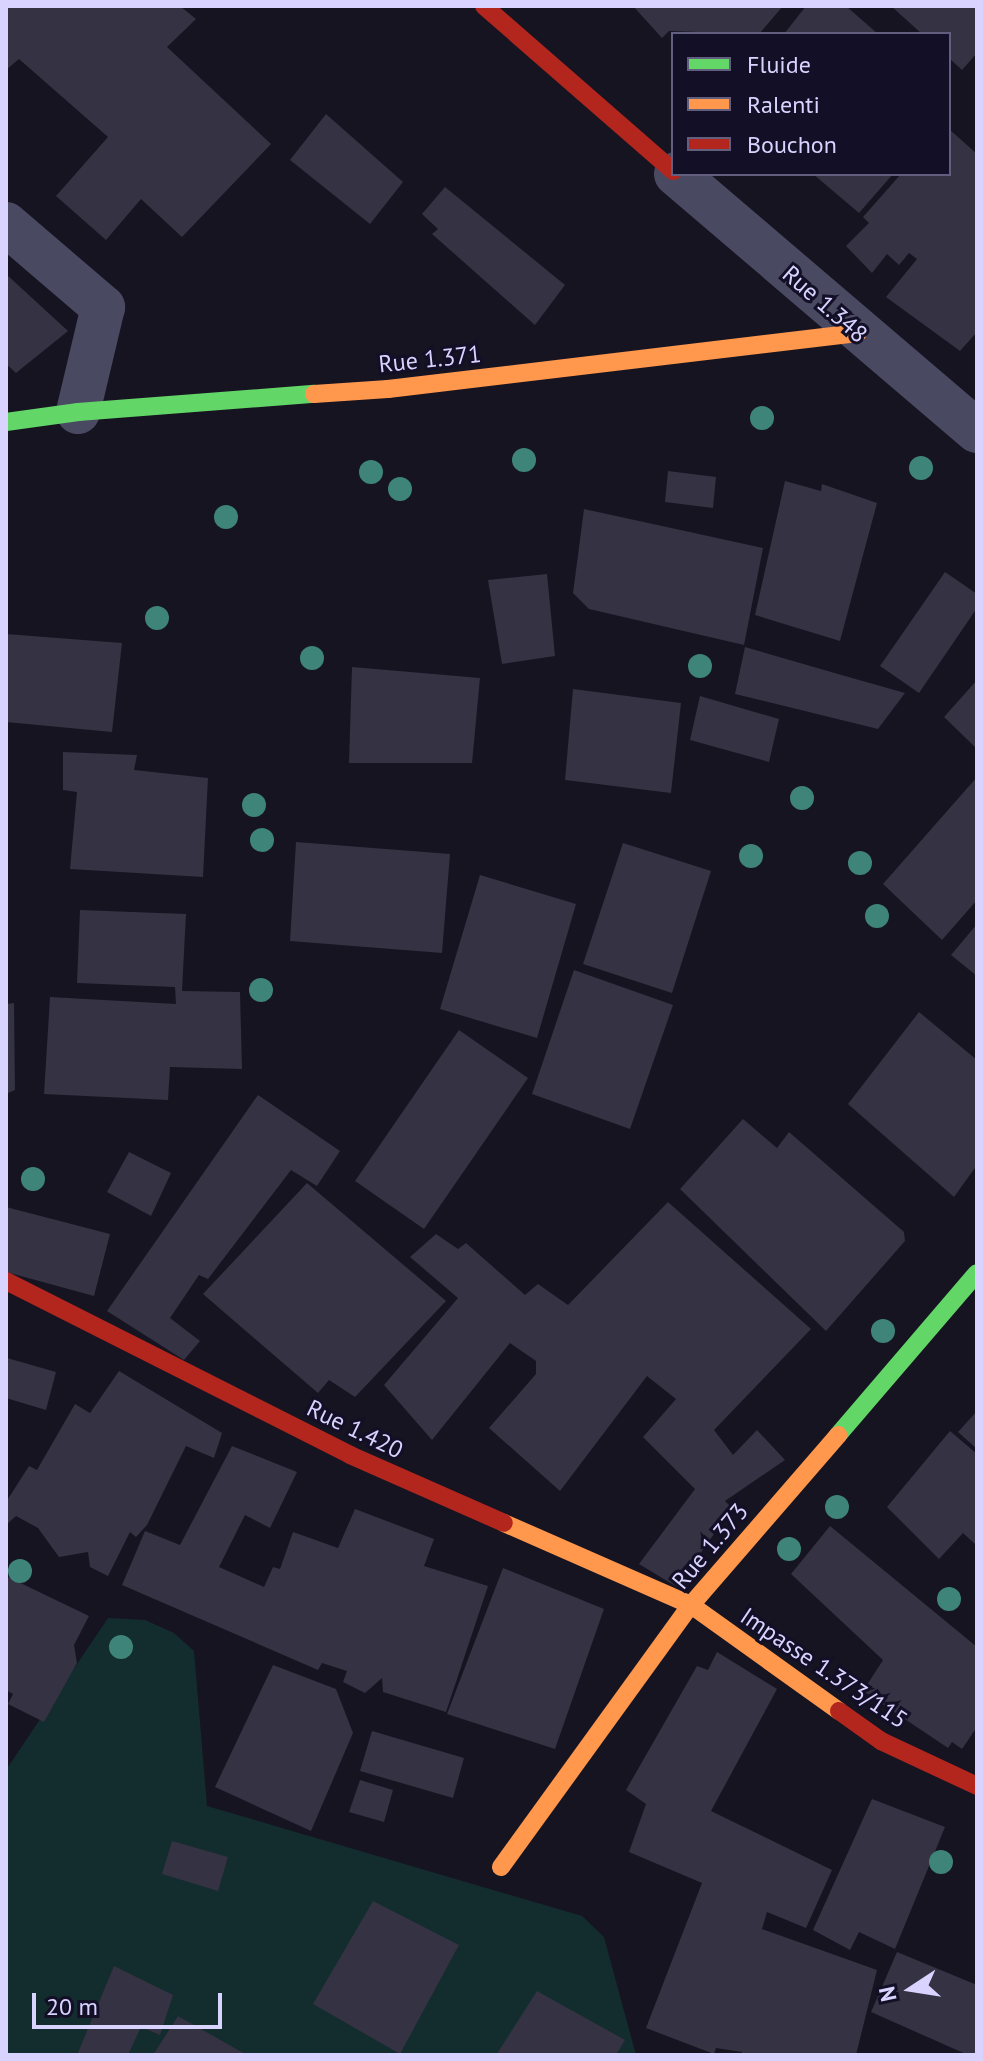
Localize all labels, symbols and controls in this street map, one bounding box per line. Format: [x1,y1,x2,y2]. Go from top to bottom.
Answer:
legend [671,32,951,176]
text: Fluide [747,49,811,80]
text: Ralenti [747,89,820,120]
text: Bouchon [747,129,837,160]
street label: Rue 1.348 [777,259,873,349]
street label: Rue 1.371 [377,339,483,379]
street label: Rue 1.420 [302,1393,408,1465]
street label: Rue 1.373 [666,1497,754,1595]
street label: Impasse 1.373/115 [735,1601,913,1735]
north arrow [871,1949,951,2029]
scale bar [36,1977,226,2027]
text: N [872,1984,903,2004]
text: 20 m [46,1991,98,2022]

